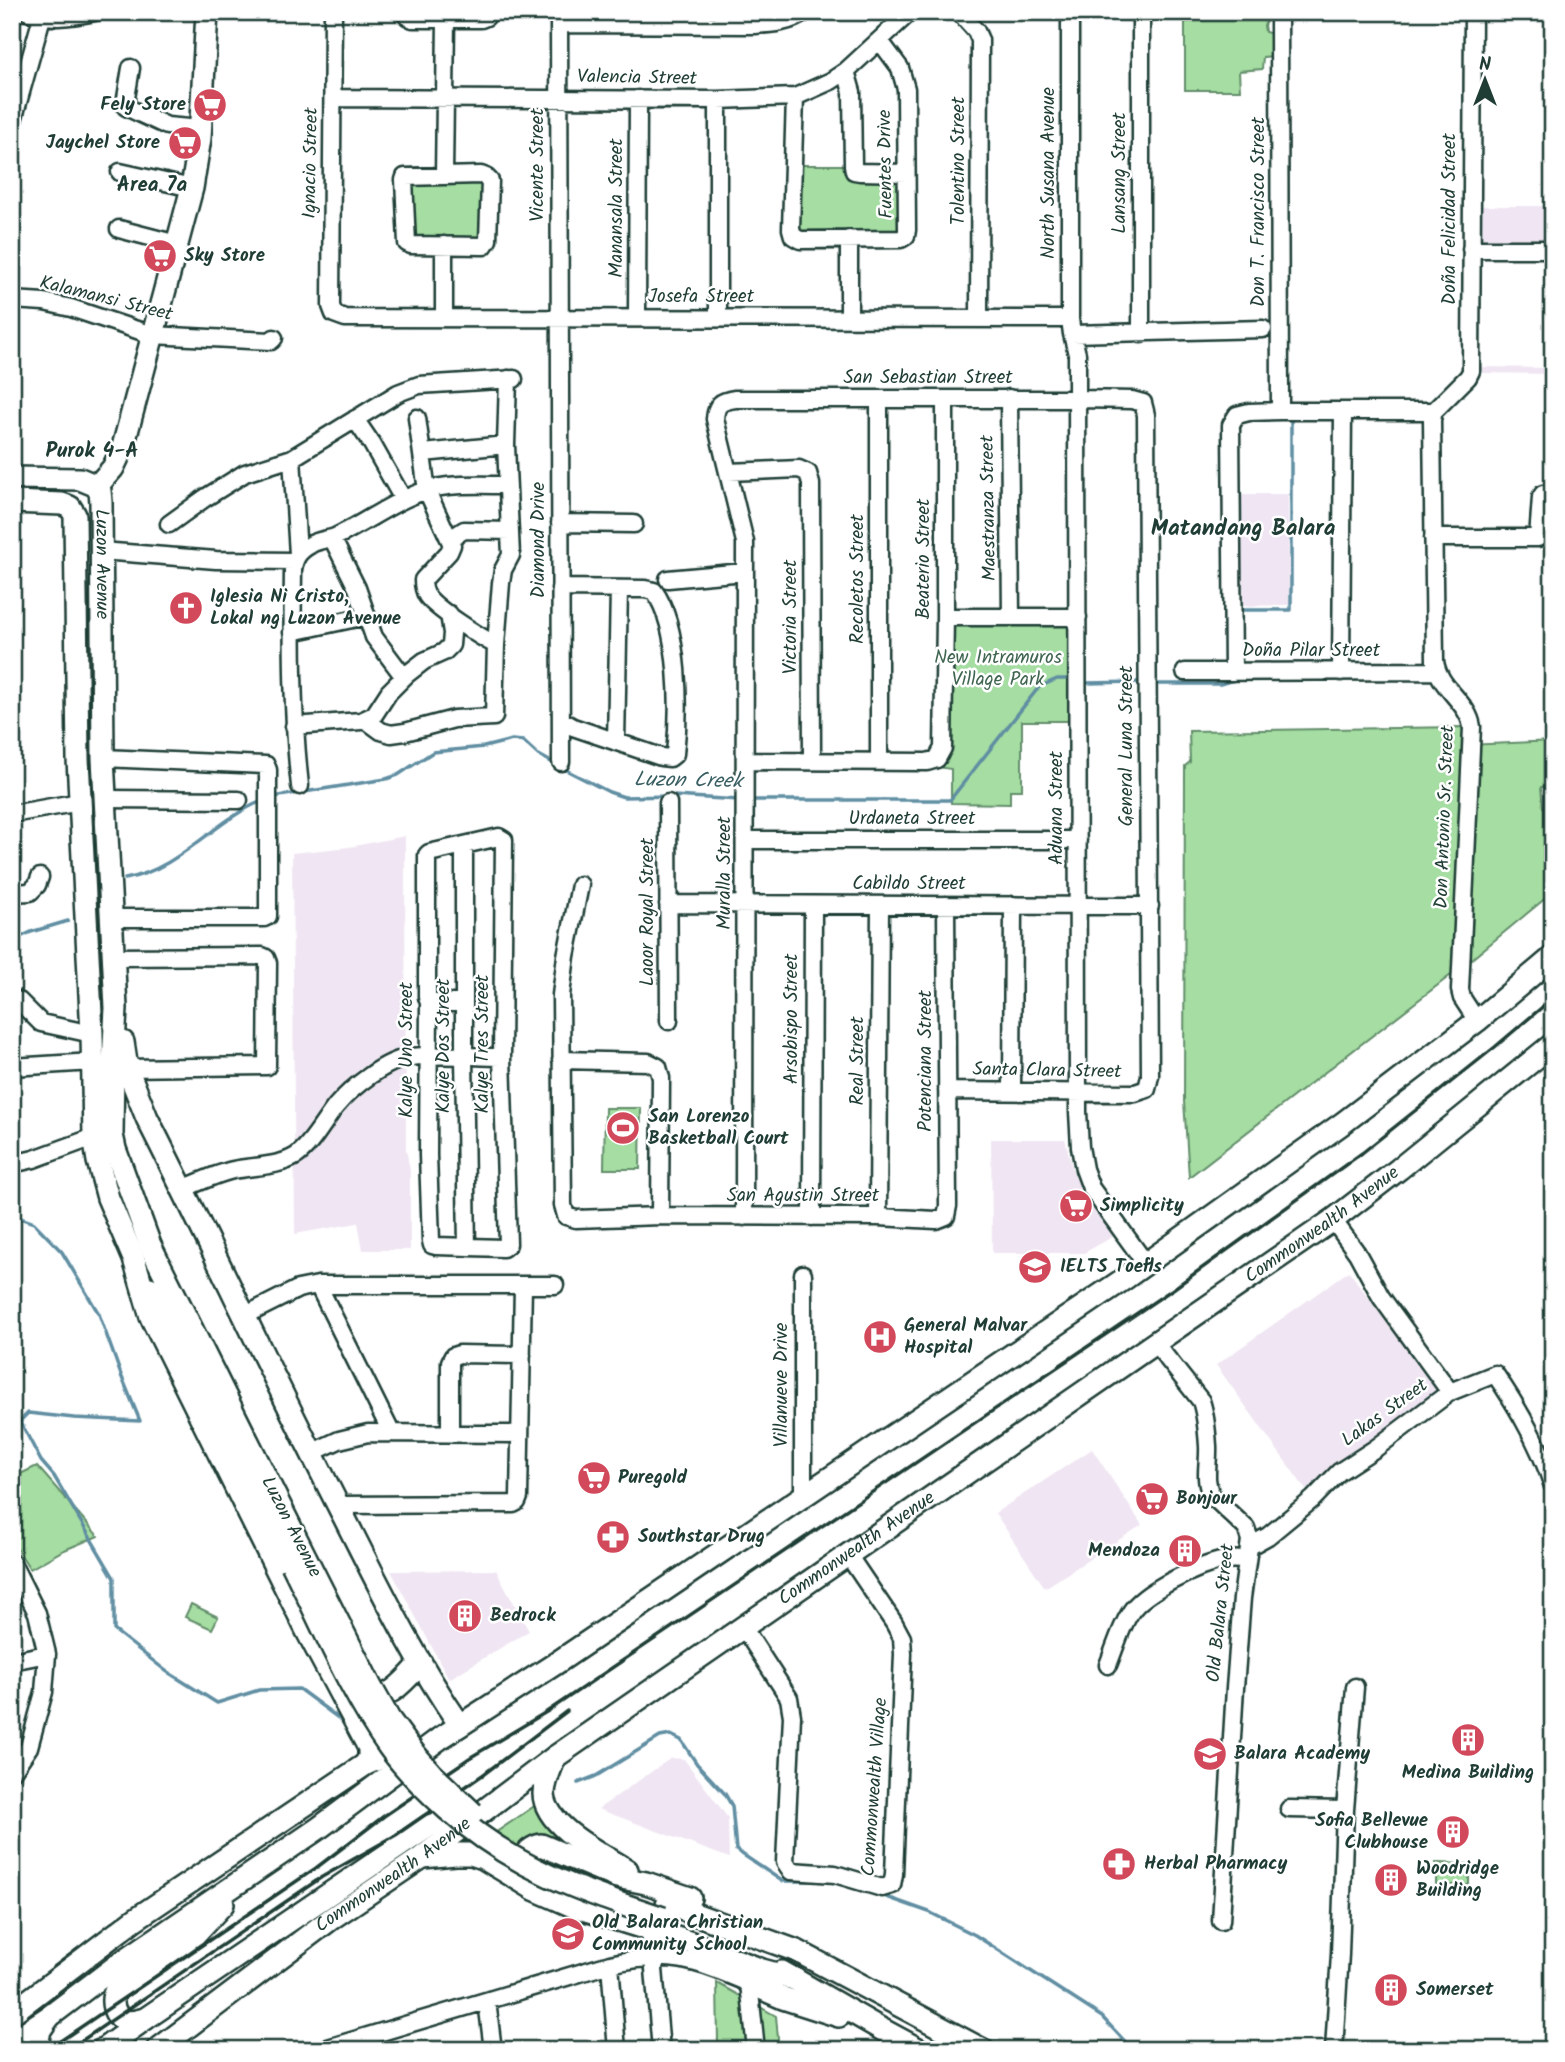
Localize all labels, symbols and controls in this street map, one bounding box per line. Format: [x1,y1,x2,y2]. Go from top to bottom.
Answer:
north arrow [1450,46,1520,116]
text: N [1479,50,1491,80]
street label: Valencia Street [577,62,698,94]
supermarket icon: Fely Store [191,86,229,124]
street label: North Susana Avenue [1034,87,1064,259]
place label: Fely Store [100,90,186,120]
street label: Tolentino Street [944,96,974,225]
street label: Ignacio Street [295,106,327,219]
street label: Vicente Street [523,108,553,222]
street label: Fuentes Drive [870,109,902,219]
street label: Lansang Street [1105,112,1135,234]
street label: Don T. Francisco Street [1244,116,1274,307]
supermarket icon: Jaychel Store [166,124,204,162]
place label: Jaychel Store [46,128,160,158]
street label: Doña Felicidad Street [1435,132,1465,305]
street label: Manansala Street [602,138,632,278]
district label: Area 7a [117,169,188,202]
supermarket icon: Sky Store [141,237,179,275]
place label: Sky Store [184,241,265,271]
street label: Kalamansi Street [36,268,176,330]
street label: Josefa Street [648,282,755,312]
street label: San Sebastian Street [843,363,1013,393]
street label: Maestranza Street [973,434,1005,581]
district label: Purok 4-A [45,435,139,468]
street label: Diamond Drive [524,481,554,598]
street label: Beaterio Street [909,498,939,619]
street label: Luzon Avenue [86,509,117,620]
district label: Matandang Balara [1151,511,1336,547]
street label: Recoletos Street [843,513,873,644]
street label: Victoria Street [776,559,806,674]
place label: Iglesia Ni Cristo, Lokal ng Luzon Avenue [210,582,401,634]
church icon: Iglesia Ni Cristo, Lokal ng Luzon Avenue [167,589,205,627]
street label: Doña Pilar Street [1242,636,1381,666]
park label: New Intramuros Village Park [934,643,1062,695]
street label: General Luna Street [1112,665,1142,826]
street label: Don Antonio Sr. Street [1427,724,1463,909]
street label: Aduana Street [1042,750,1072,865]
water label: Luzon Creek [634,764,746,798]
street label: Urdaneta Street [849,804,976,834]
street label: Muralla Street [710,816,740,930]
street label: Laoor Royal Street [633,837,663,986]
street label: Cabildo Street [852,869,966,899]
street label: Arsobispo Street [777,953,807,1084]
street label: Kalye Tres Street [468,974,498,1113]
street label: Kalye Dos Street [429,978,459,1113]
street label: Kalye Uno Street [392,981,422,1118]
street label: Potenciana Street [911,990,941,1132]
street label: Real Street [843,1016,873,1106]
street label: Santa Clara Street [972,1055,1122,1087]
place label: San Lorenzo Basketball Court [648,1102,789,1154]
sports icon: San Lorenzo Basketball Court [604,1109,642,1147]
street label: Commonwealth Avenue [1239,1158,1407,1292]
street label: San Agustin Street [727,1181,880,1211]
supermarket icon: Simplicity [1057,1187,1095,1225]
place label: Simplicity [1100,1191,1184,1221]
school or university icon: IELTS Toefls [1016,1248,1054,1286]
place label: IELTS Toefls [1060,1252,1162,1282]
place label: General Malvar Hospital [904,1311,1028,1363]
hospital icon: General Malvar Hospital [861,1318,899,1356]
street label: Villanueve Drive [767,1322,797,1447]
street label: Lakas Street [1335,1371,1435,1455]
supermarket icon: Puregold [575,1459,613,1497]
place label: Puregold [618,1463,688,1493]
street label: Luzon Avenue [253,1471,330,1583]
supermarket icon: Bonjour [1133,1480,1171,1518]
street label: Commonwealth Avenue [772,1484,942,1614]
place label: Bonjour [1176,1484,1238,1514]
pharmacy icon: Southstar Drug [594,1518,632,1556]
place label: Southstar Drug [638,1522,765,1552]
building icon: Mendoza [1166,1532,1204,1570]
place label: Mendoza [1088,1536,1160,1566]
street label: Old Balara Street [1199,1542,1243,1684]
building icon: Bedrock [446,1597,484,1635]
place label: Bedrock [490,1601,556,1631]
street label: Commonwealth Village [854,1696,896,1878]
building icon: Medina Building [1449,1721,1487,1759]
school or university icon: Balara Academy [1191,1735,1229,1773]
place label: Balara Academy [1234,1739,1370,1769]
place label: Medina Building [1402,1758,1534,1788]
place label: Sofia Bellevue Clubhouse [1315,1806,1428,1858]
street label: Commonwealth Avenue [309,1810,478,1941]
building icon: Sofia Bellevue Clubhouse [1434,1813,1472,1851]
pharmacy icon: Herbal Pharmacy [1100,1845,1138,1883]
place label: Herbal Pharmacy [1144,1849,1288,1879]
place label: Woodridge Building [1416,1854,1499,1906]
building icon: Woodridge Building [1372,1861,1410,1899]
place label: Old Balara Christian Community School [592,1908,763,1960]
school or university icon: Old Balara Christian Community School [549,1915,587,1953]
building icon: Somerset [1372,1971,1410,2009]
place label: Somerset [1416,1975,1494,2005]

